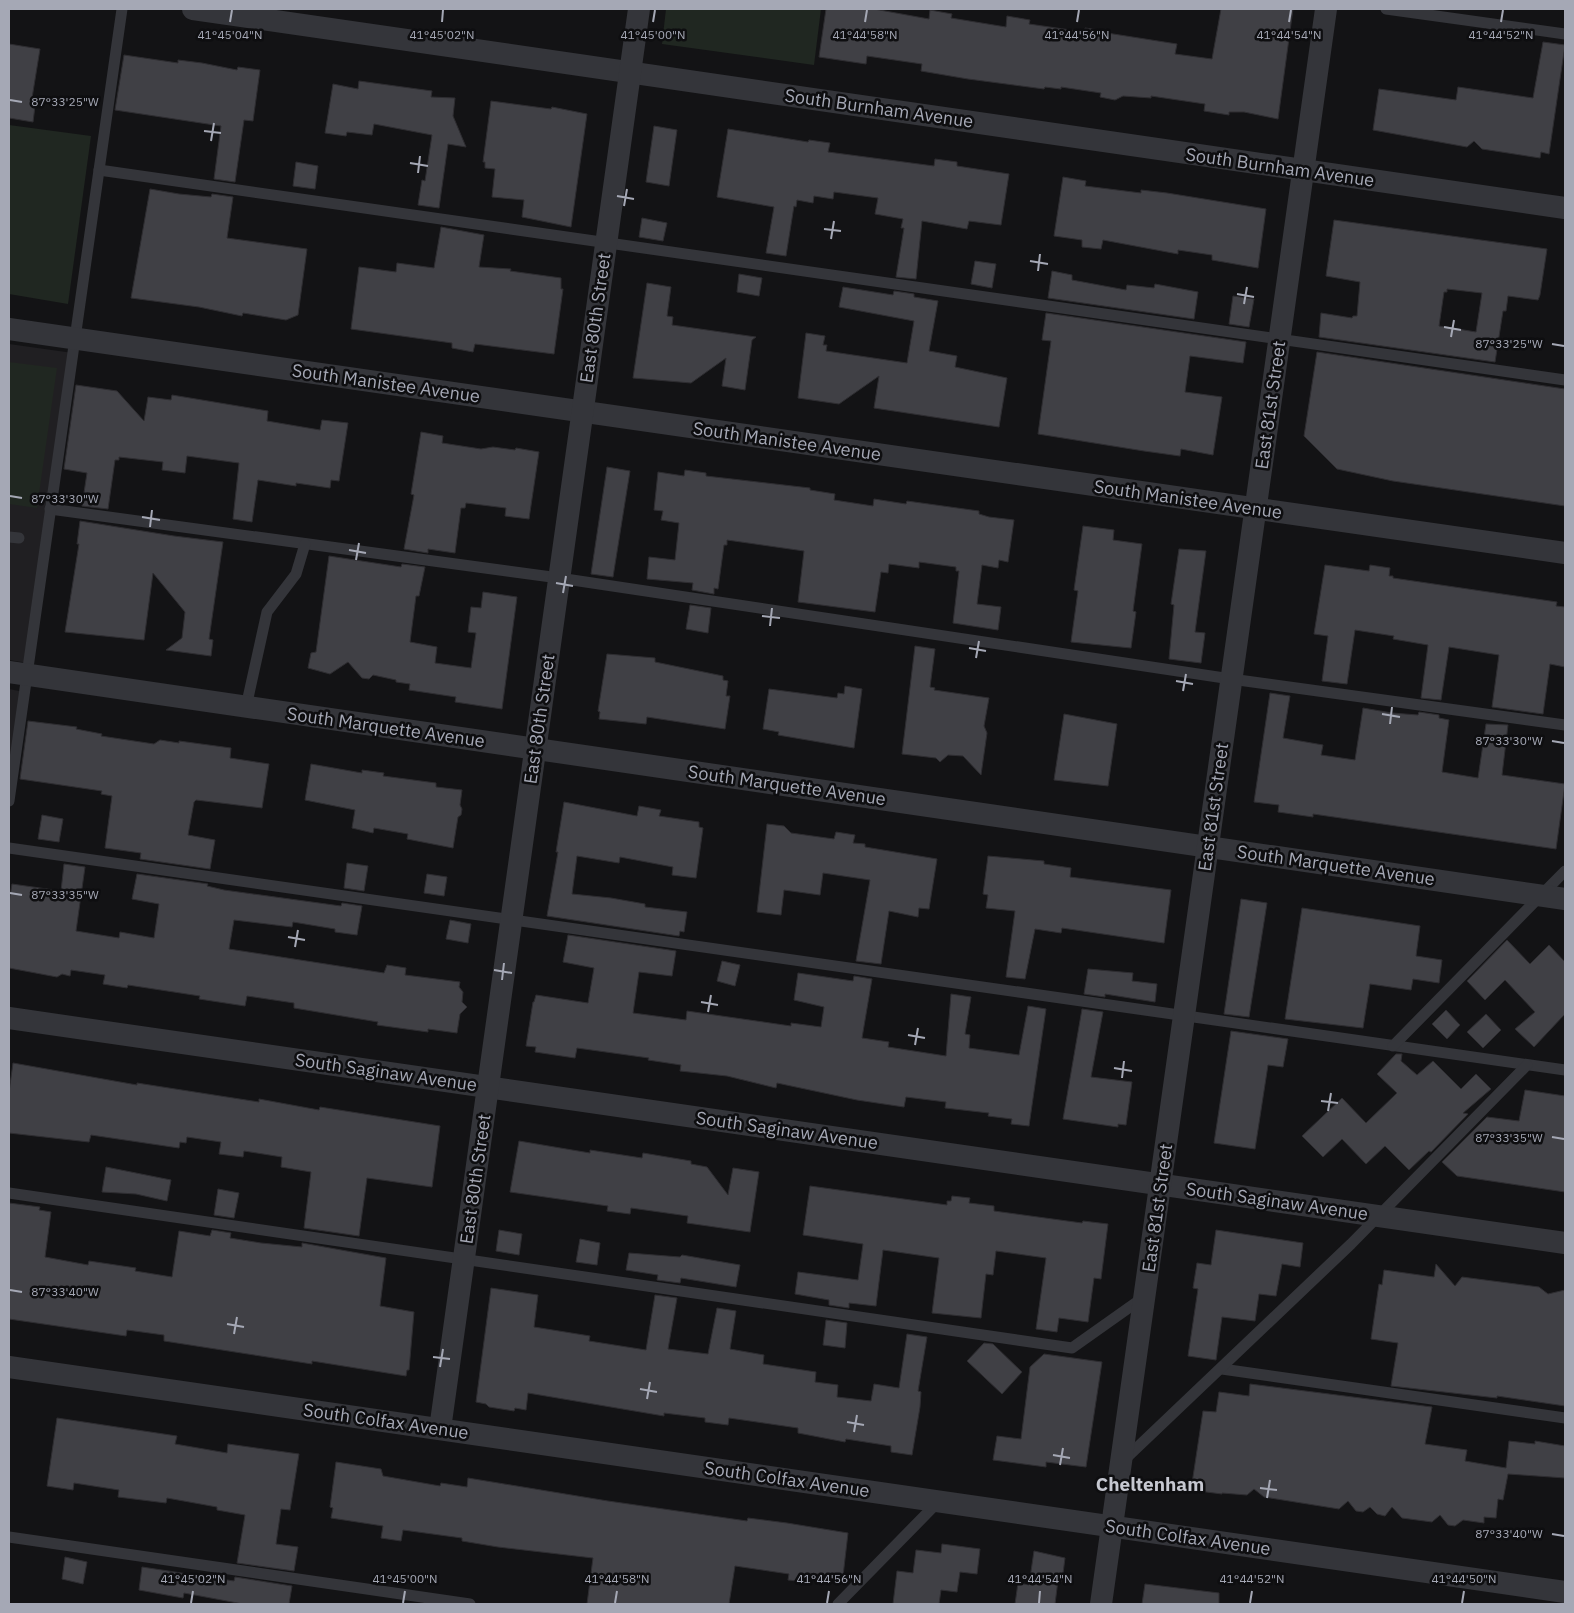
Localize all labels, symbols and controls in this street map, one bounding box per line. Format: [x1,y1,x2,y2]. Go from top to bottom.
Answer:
text: 41°45'04"N [197,27,263,42]
text: 41°45'02"N [409,27,475,42]
text: 41°45'00"N [620,27,686,42]
text: 41°44'58"N [832,27,898,42]
text: 41°44'56"N [1044,27,1110,42]
text: 41°44'54"N [1256,27,1322,42]
text: 41°44'52"N [1468,27,1534,42]
street label: South Burnham Avenue [783,83,975,133]
text: 87°33'25"W [31,94,99,109]
street label: South Burnham Avenue [1184,142,1376,192]
street label: East 80th Street [574,251,616,385]
text: 87°33'25"W [1475,336,1543,351]
street label: East 81st Street [1250,339,1290,471]
street label: South Manistee Avenue [291,358,482,408]
street label: South Manistee Avenue [692,416,883,466]
street label: South Manistee Avenue [1093,474,1284,524]
text: 87°33'30"W [31,491,99,506]
street label: East 80th Street [518,652,560,786]
street label: South Marquette Avenue [286,702,486,752]
text: 87°33'30"W [1475,733,1543,748]
street label: East 81st Street [1193,741,1233,873]
street label: South Marquette Avenue [687,760,887,810]
street label: South Marquette Avenue [1236,840,1436,890]
text: 87°33'35"W [31,887,99,902]
street label: South Saginaw Avenue [293,1048,479,1096]
street label: South Saginaw Avenue [694,1106,880,1154]
street label: East 80th Street [454,1112,496,1246]
text: 87°33'35"W [1475,1130,1543,1145]
street label: East 81st Street [1137,1142,1177,1274]
street label: South Saginaw Avenue [1184,1177,1370,1225]
text: 87°33'40"W [31,1284,99,1299]
street label: South Colfax Avenue [302,1398,470,1444]
street label: South Colfax Avenue [703,1456,871,1502]
district label: Cheltenham [1096,1472,1204,1496]
street label: South Colfax Avenue [1104,1514,1272,1560]
text: 87°33'40"W [1475,1526,1543,1541]
text: 41°45'02"N [160,1571,226,1586]
text: 41°45'00"N [372,1571,438,1586]
text: 41°44'58"N [584,1571,650,1586]
text: 41°44'56"N [796,1571,862,1586]
text: 41°44'54"N [1007,1571,1073,1586]
text: 41°44'52"N [1219,1571,1285,1586]
text: 41°44'50"N [1431,1571,1497,1586]

